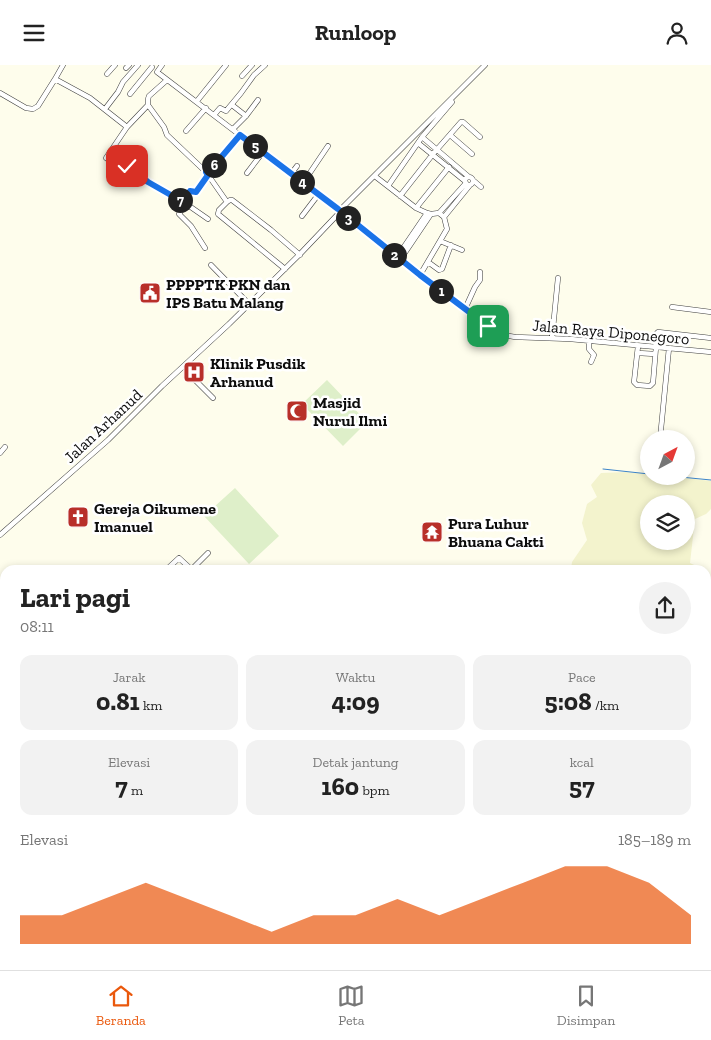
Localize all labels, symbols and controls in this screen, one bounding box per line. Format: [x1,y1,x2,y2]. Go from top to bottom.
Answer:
icon: menu [20,19,48,47]
text: Runloop [315,19,396,46]
icon: person [663,19,691,47]
pin: 5 [242,133,268,159]
text: 5 [252,138,259,155]
pin [106,145,148,187]
icon: check [113,152,141,180]
pin: 6 [202,153,226,177]
text: 6 [211,157,218,174]
pin: 4 [290,169,314,195]
text: 4 [299,174,306,191]
pin: 7 [168,187,192,213]
text: 7 [177,192,184,209]
pin: 3 [336,205,360,231]
text: 3 [345,210,352,227]
pin: 2 [382,243,406,267]
text: 2 [391,247,398,264]
place label: PPPPTK PKN dan IPS Batu Malang [166,275,291,312]
pin: 1 [428,279,454,303]
public building icon: PPPPTK PKN dan IPS Batu Malang [138,281,162,305]
text: 1 [439,283,444,300]
pin [467,305,509,347]
icon: arrive [474,312,502,340]
street label: Jalan Raya Diponegoro [532,316,690,348]
place label: Klinik Pusdik Arhanud [210,354,305,391]
hospital icon: Klinik Pusdik Arhanud [182,360,206,384]
street label: Jalan Arhanud [60,385,146,467]
place label: Masjid Nurul Ilmi [313,393,387,430]
mosque icon: Masjid Nurul Ilmi [285,399,309,423]
north arrow [640,430,695,485]
map controls [640,430,695,550]
button: layers [640,495,695,550]
place label: Gereja Oikumene Imanuel [94,499,216,536]
church icon: Gereja Oikumene Imanuel [66,505,90,529]
place label: Pura Luhur Bhuana Cakti [448,514,544,551]
temple icon: Pura Luhur Bhuana Cakti [420,520,444,544]
text: Lari pagi [20,581,130,614]
button: share [639,582,691,634]
text: 08:11 [20,617,54,636]
text: Jarak [113,669,146,686]
text: Waktu [336,669,375,686]
text: Pace [568,669,596,686]
text: 0.81 [96,686,140,716]
text: 4:09 [331,686,380,716]
text: 5:08 [545,686,592,716]
text: km [140,697,162,714]
text: /km [592,697,619,714]
text: Elevasi [108,754,150,771]
text: Detak jantung [313,754,398,771]
text: kcal [570,754,594,771]
text: 7 [115,771,128,801]
text: 160 [321,771,359,801]
text: 57 [569,771,595,801]
text: m [128,782,143,799]
text: bpm [359,782,390,799]
text: Elevasi [20,830,68,849]
text: 185–189 m [618,830,691,849]
tab: Beranda [96,982,146,1029]
tab: Peta [337,982,365,1029]
tab: Disimpan [557,982,615,1029]

